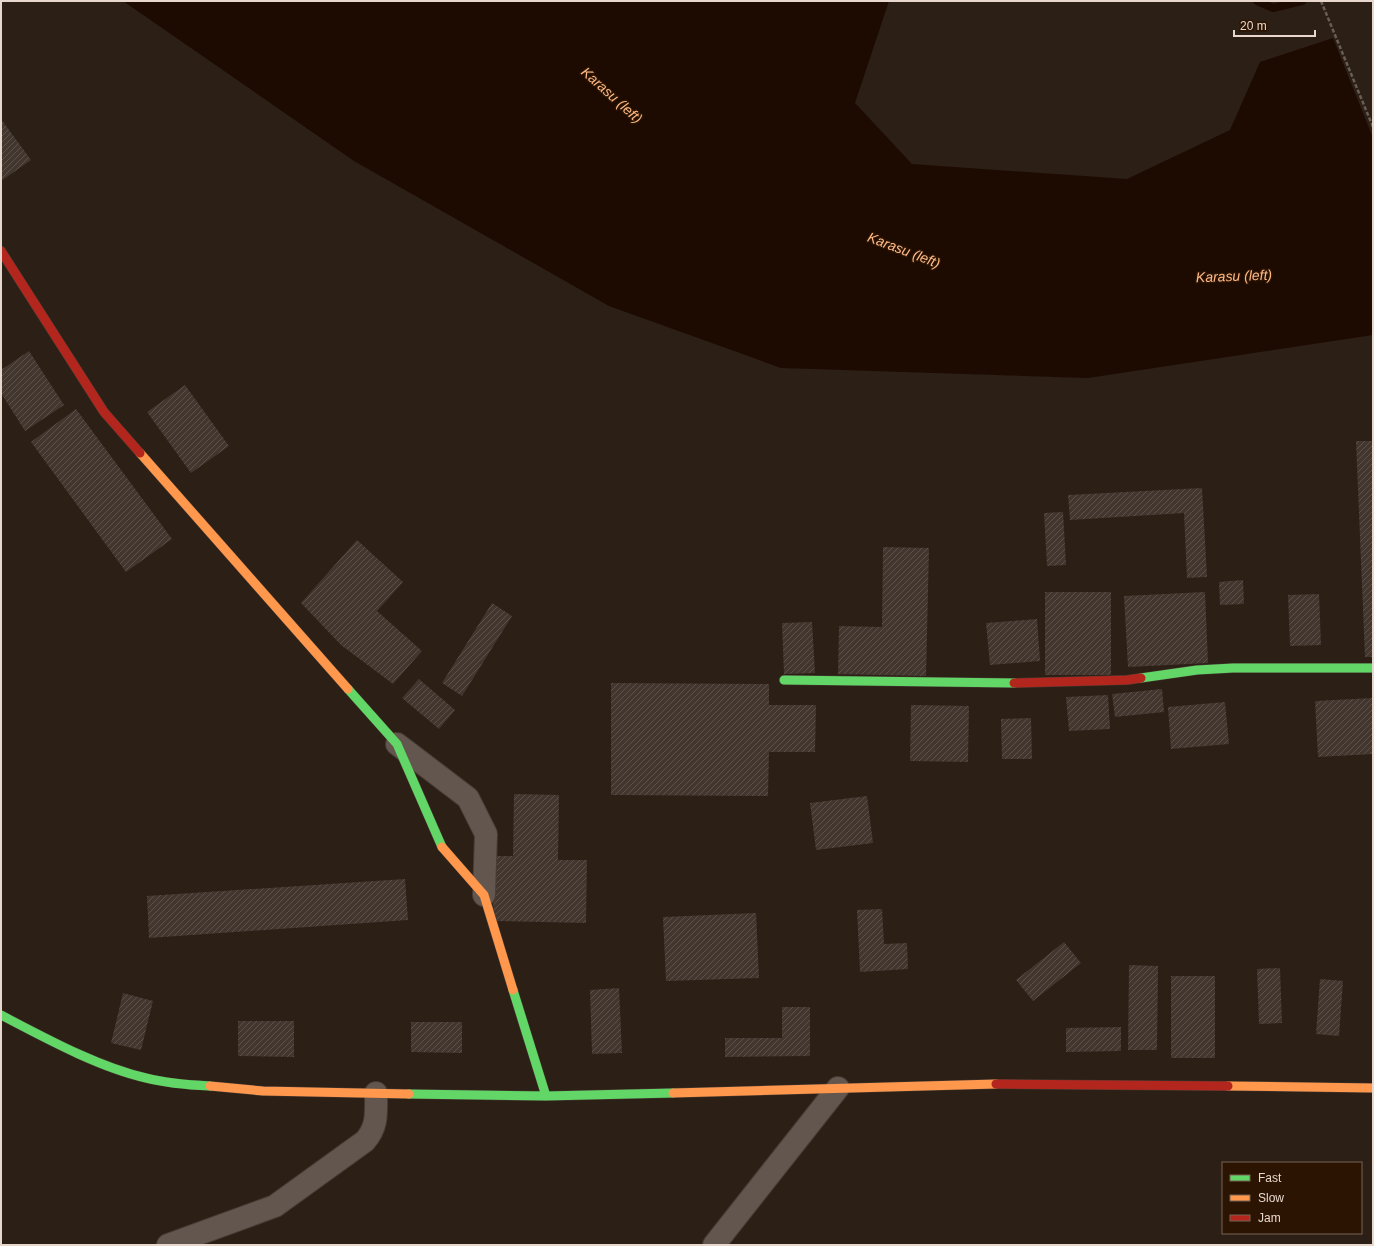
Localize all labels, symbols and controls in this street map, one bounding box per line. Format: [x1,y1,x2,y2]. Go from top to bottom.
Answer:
scale bar [1234,12,1315,38]
text: 20 m [1240,19,1267,33]
water label: Karasu (left) [578,64,646,126]
water label: Karasu (left) [866,229,942,271]
water label: Karasu (left) [1196,267,1272,285]
legend [1222,1162,1362,1234]
text: Fast [1258,1171,1282,1185]
text: Slow [1258,1191,1284,1205]
text: Jam [1258,1211,1281,1225]

